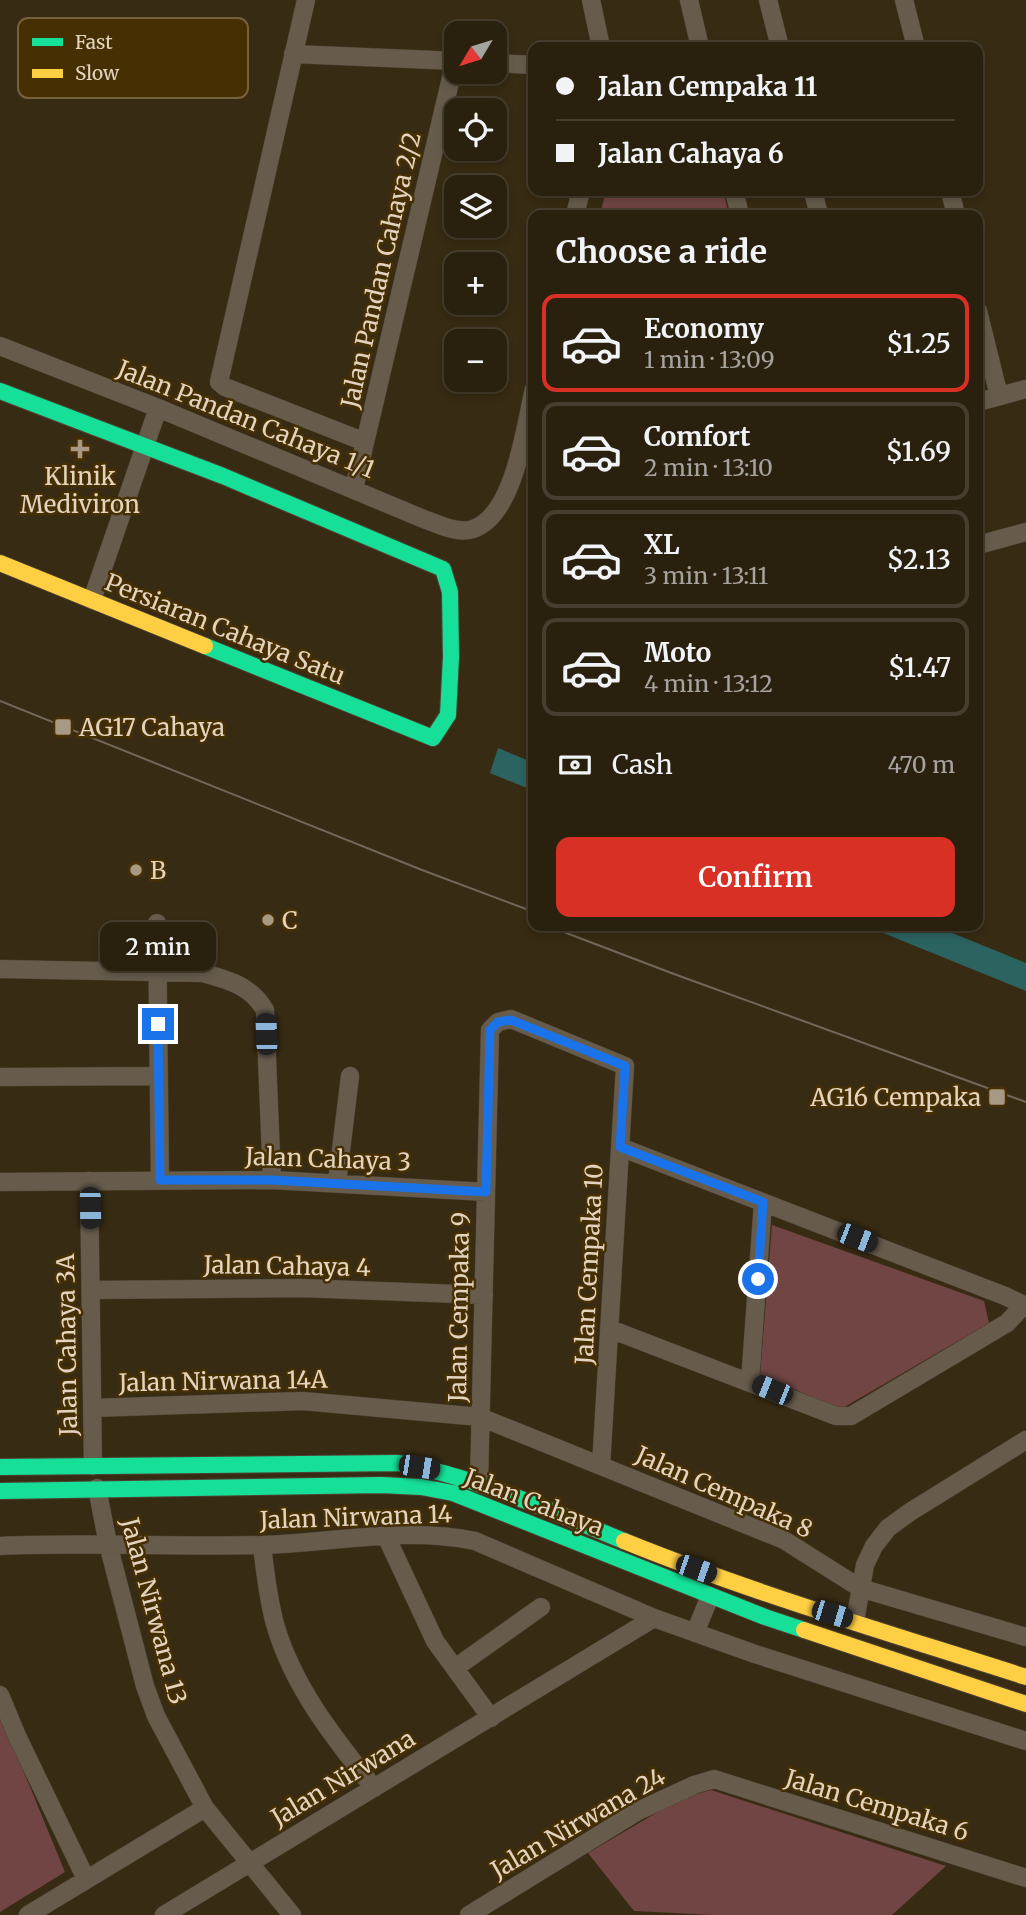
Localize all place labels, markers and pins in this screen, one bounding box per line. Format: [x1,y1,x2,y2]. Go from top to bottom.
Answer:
marker: Klinik Mediviron [70,439,90,459]
place label: Klinik Mediviron [20,461,140,520]
place label: AG17 Cahaya [78,712,225,743]
marker: AG17 Cahaya [53,717,73,737]
place label: B [150,855,166,886]
marker: B [128,862,144,878]
place label: C [282,905,298,936]
marker: C [260,912,276,928]
place label: AG16 Cempaka [809,1082,981,1113]
marker: AG16 Cempaka [987,1087,1007,1107]

